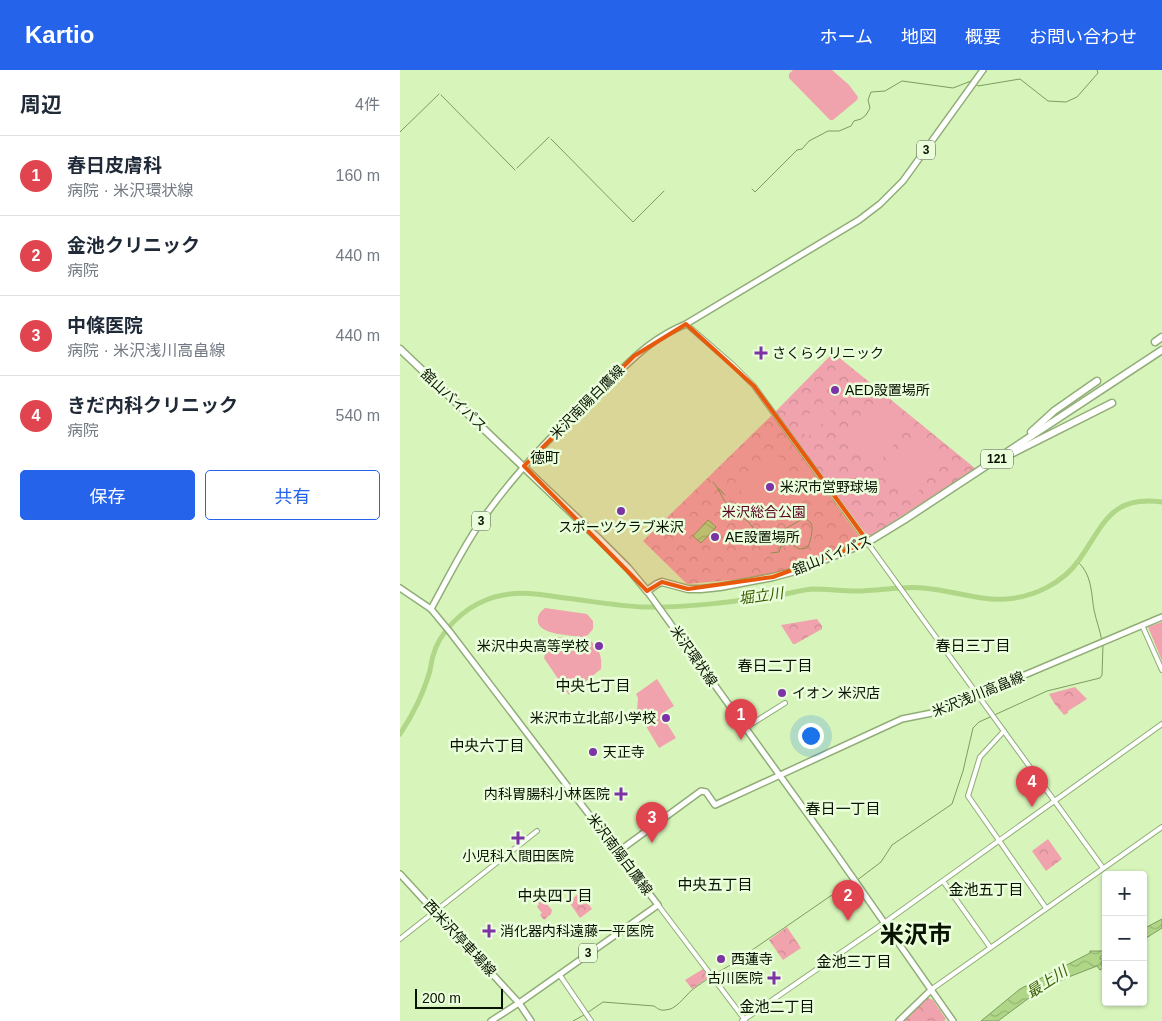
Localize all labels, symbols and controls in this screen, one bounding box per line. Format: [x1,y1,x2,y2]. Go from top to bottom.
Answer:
text: Kartio [25,21,94,48]
text: ホーム [820,27,873,47]
text: 地図 [901,27,937,47]
text: 概要 [965,27,1001,47]
text: お問い合わせ [1029,27,1137,47]
text: 周辺 [20,93,62,116]
text: 4件 [355,96,380,113]
road number: 3 [917,140,935,160]
text: 春日皮膚科 [67,155,162,176]
text: 1 [32,167,40,184]
text: 160 m [336,167,380,184]
text: 病院 · 米沢環状線 [67,182,193,199]
text: 金池クリニック [67,235,200,256]
text: 2 [32,247,40,264]
text: 440 m [336,247,380,264]
text: 病院 [67,262,99,279]
text: 中條医院 [67,315,143,336]
text: 3 [32,327,40,344]
text: 440 m [336,327,380,344]
text: 病院 · 米沢浅川高畠線 [67,342,225,359]
place label: さくらクリニック [772,345,884,361]
marker: さくらクリニック [754,346,768,360]
street label: 米沢南陽白鷹線 [547,362,627,442]
street label: 舘山バイパス [418,366,490,434]
place label: AED設置場所 [845,382,930,398]
marker: AED設置場所 [829,384,841,396]
text: きだ内科クリニック [67,395,238,416]
text: 4 [32,407,40,424]
text: 540 m [336,407,380,424]
text: 病院 [67,422,99,439]
district label: 徳町 [530,449,560,466]
road number: 121 [981,449,1013,468]
button: 保存 [20,470,195,520]
button: 共有 [205,470,380,520]
place label: 米沢市営野球場 [780,479,878,495]
marker: 米沢市営野球場 [764,481,776,493]
park label: 米沢総合公園 [722,504,806,520]
marker: スポーツクラブ米沢 [615,505,627,517]
road number: 3 [472,512,490,531]
place label: スポーツクラブ米沢 [558,519,684,535]
place label: AE設置場所 [725,529,800,545]
marker: AE設置場所 [709,531,721,543]
street label: 舘山バイパス [790,532,874,578]
water label: 堀立川 [737,584,786,607]
street label: 米沢環状線 [667,623,721,689]
district label: 春日三丁目 [935,637,1011,654]
place label: 米沢中央高等学校 [477,638,589,654]
marker: 米沢中央高等学校 [593,640,605,652]
district label: 春日二丁目 [737,657,813,674]
street label: 米沢浅川高畠線 [930,668,1026,720]
district label: 中央七丁目 [555,677,631,694]
place label: イオン 米沢店 [792,685,880,701]
marker: イオン 米沢店 [776,687,788,699]
pin: 1 [725,699,757,740]
place label: 米沢市立北部小学校 [530,710,656,726]
marker: 米沢市立北部小学校 [660,712,672,724]
your location [798,723,824,749]
district label: 中央六丁目 [449,737,525,754]
place label: 天正寺 [603,744,645,760]
marker: 天正寺 [587,746,599,758]
pin: 4 [1016,766,1048,807]
place label: 内科胃腸科小林医院 [484,786,610,802]
marker: 内科胃腸科小林医院 [614,787,628,801]
district label: 春日一丁目 [805,800,881,817]
pin: 3 [636,802,668,843]
street label: 米沢南陽白鷹線 [584,810,656,898]
marker: 小児科入間田医院 [511,831,525,845]
place label: 小児科入間田医院 [462,848,574,864]
map controls [1102,871,1147,1006]
button: + [1102,871,1147,916]
district label: 中央五丁目 [677,876,753,893]
pin: 2 [832,880,864,921]
district label: 金池五丁目 [948,881,1024,898]
district label: 中央四丁目 [517,887,593,904]
street label: 西米沢停車場線 [421,897,499,979]
button: − [1102,916,1147,961]
district label: 米沢市 [880,921,952,948]
place label: 消化器内科遠藤一平医院 [500,923,654,939]
marker: 消化器内科遠藤一平医院 [482,924,496,938]
road number: 3 [579,944,597,962]
place label: 西蓮寺 [731,951,773,967]
marker: 西蓮寺 [715,953,727,965]
district label: 金池三丁目 [816,953,892,970]
water label: 最上川 [1023,961,1072,1001]
button: locate [1102,961,1147,1006]
place label: 古川医院 [707,970,763,986]
marker: 古川医院 [767,971,781,985]
scale bar [415,986,502,1009]
text: 200 m [422,990,461,1006]
district label: 金池二丁目 [739,998,815,1015]

